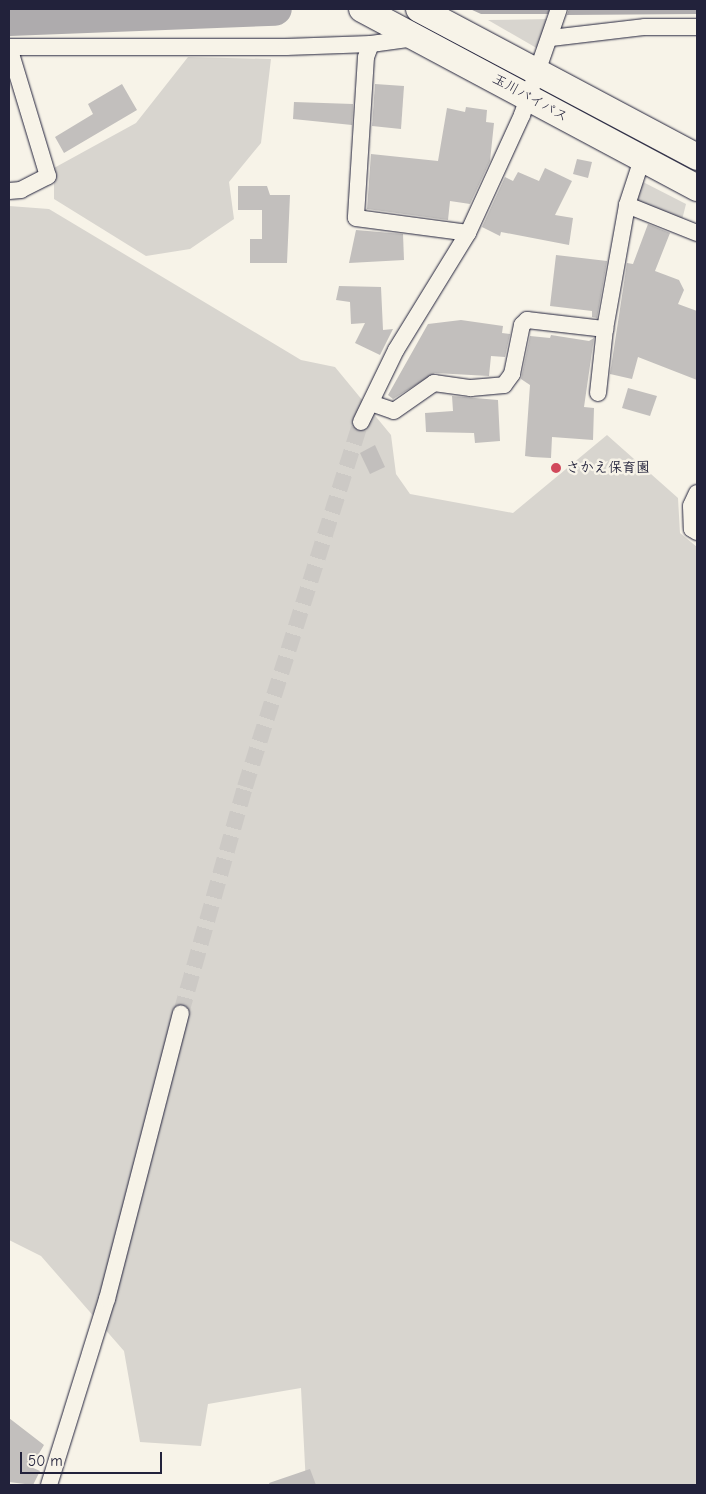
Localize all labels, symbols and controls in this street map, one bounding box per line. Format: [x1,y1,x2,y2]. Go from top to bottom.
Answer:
street label: 玉川バイパス [489,70,571,126]
place label: さかえ保育園 [566,460,650,476]
marker: さかえ保育園 [550,462,562,474]
scale bar [22,1442,165,1474]
text: 50 m [28,1452,63,1470]

